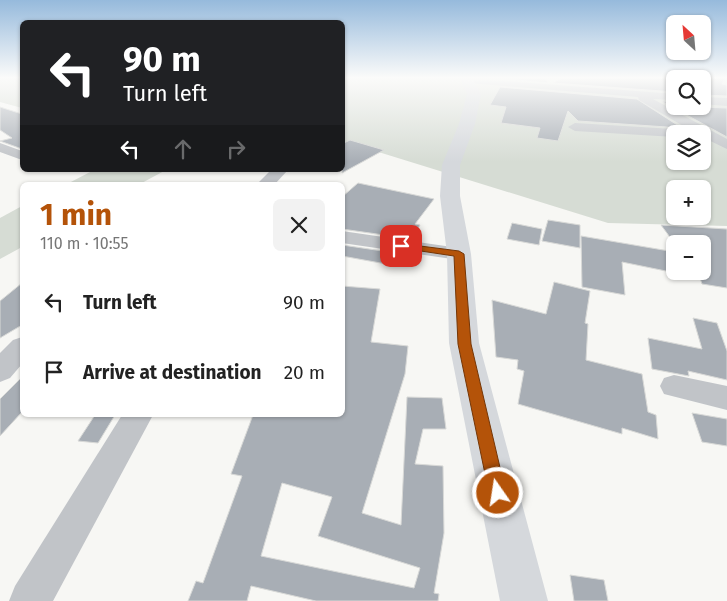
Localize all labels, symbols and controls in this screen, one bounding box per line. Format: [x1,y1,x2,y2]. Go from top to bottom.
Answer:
north arrow [666,15,711,60]
map controls [666,15,711,280]
text: 90 m [123,38,201,80]
icon: left [40,40,105,105]
button: search [666,70,711,115]
text: Turn left [123,80,207,107]
button: layers [666,125,711,170]
icon: left [116,135,144,163]
icon: ahead [169,135,197,163]
icon: right [222,135,250,163]
button: + [666,180,711,225]
text: 1 min [40,197,112,233]
button: close [273,199,325,251]
pin [380,225,422,267]
icon: arrive [387,232,415,260]
text: 110 m · 10:55 [40,234,129,253]
button: − [666,235,711,280]
icon: left [40,288,68,316]
text: Turn left [83,291,157,314]
text: 90 m [283,291,325,314]
icon: arrive [40,358,68,386]
text: Arrive at destination [83,361,262,384]
text: 20 m [284,361,325,384]
position arrow [471,466,523,518]

